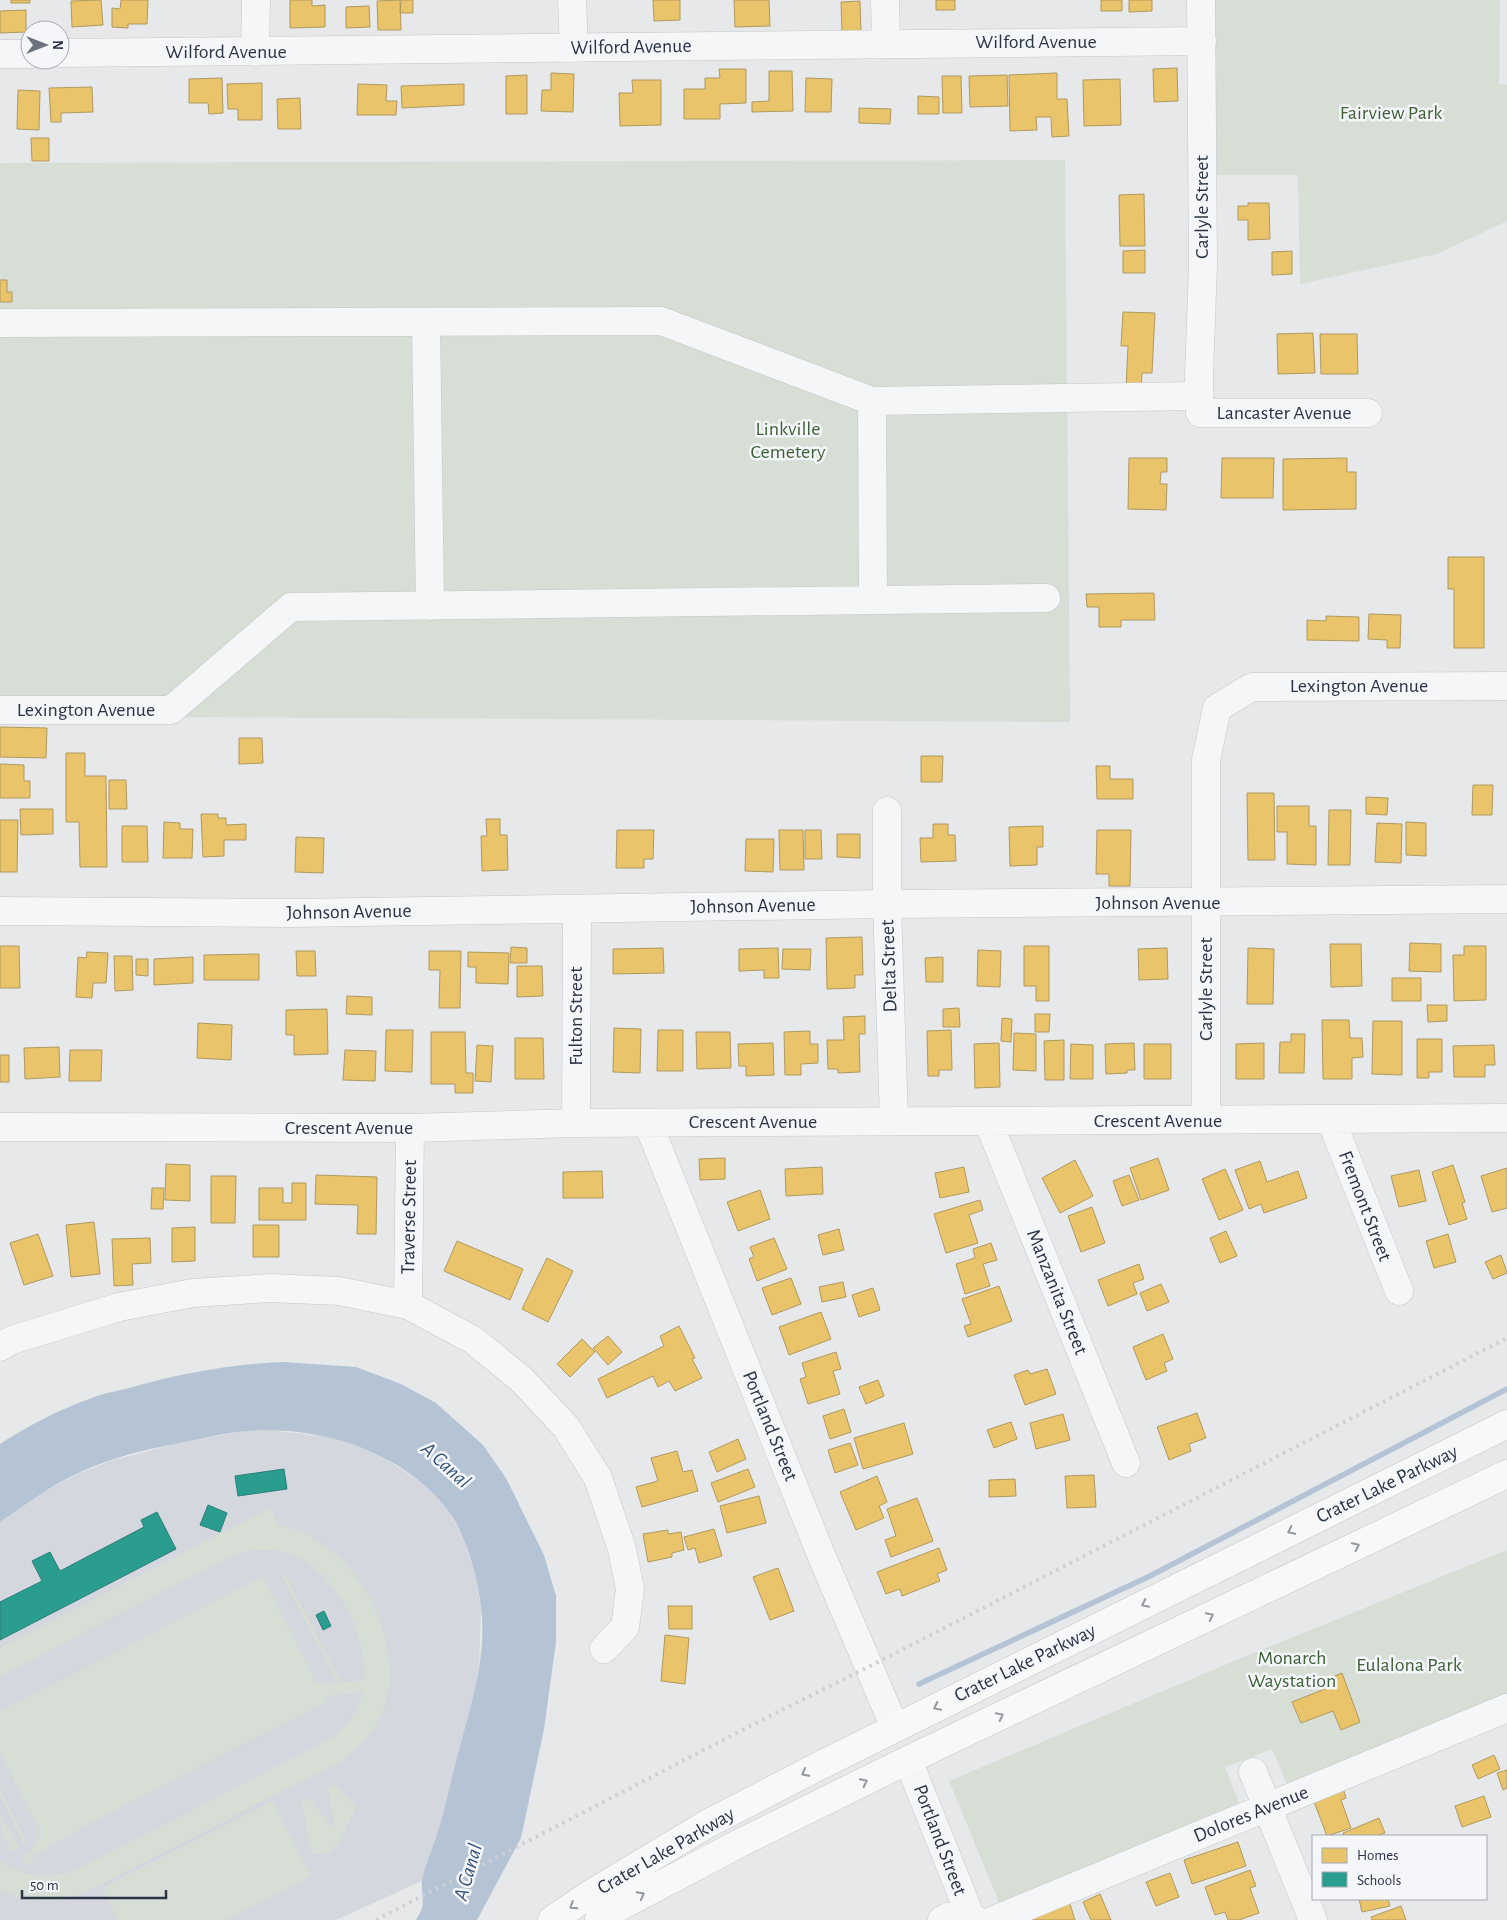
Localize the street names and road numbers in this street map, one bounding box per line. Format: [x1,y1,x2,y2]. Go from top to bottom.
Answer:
street label: Wilford Avenue [975,32,1097,52]
street label: Wilford Avenue [570,36,692,58]
street label: Wilford Avenue [165,42,287,62]
street label: Carlyle Street [1192,154,1212,259]
street label: Lancaster Avenue [1216,403,1352,423]
street label: Lexington Avenue [1290,676,1428,696]
street label: Lexington Avenue [17,700,155,720]
street label: Johnson Avenue [1095,893,1221,913]
street label: Johnson Avenue [690,895,816,917]
street label: Johnson Avenue [286,901,412,923]
street label: Delta Street [877,919,901,1013]
street label: Carlyle Street [1196,936,1216,1041]
street label: Fulton Street [566,966,586,1066]
street label: Crescent Avenue [1094,1111,1222,1131]
street label: Crescent Avenue [689,1112,817,1132]
street label: Crescent Avenue [285,1118,413,1138]
street label: Fremont Street [1335,1148,1395,1264]
street label: Traverse Street [398,1159,420,1274]
street label: Manzanita Street [1023,1226,1091,1358]
street label: Portland Street [739,1368,801,1485]
street label: Crater Lake Parkway [1313,1441,1461,1527]
street label: Crater Lake Parkway [951,1620,1099,1706]
street label: Portland Street [910,1782,971,1899]
street label: Dolores Avenue [1191,1782,1311,1846]
street label: Crater Lake Parkway [594,1803,738,1898]

